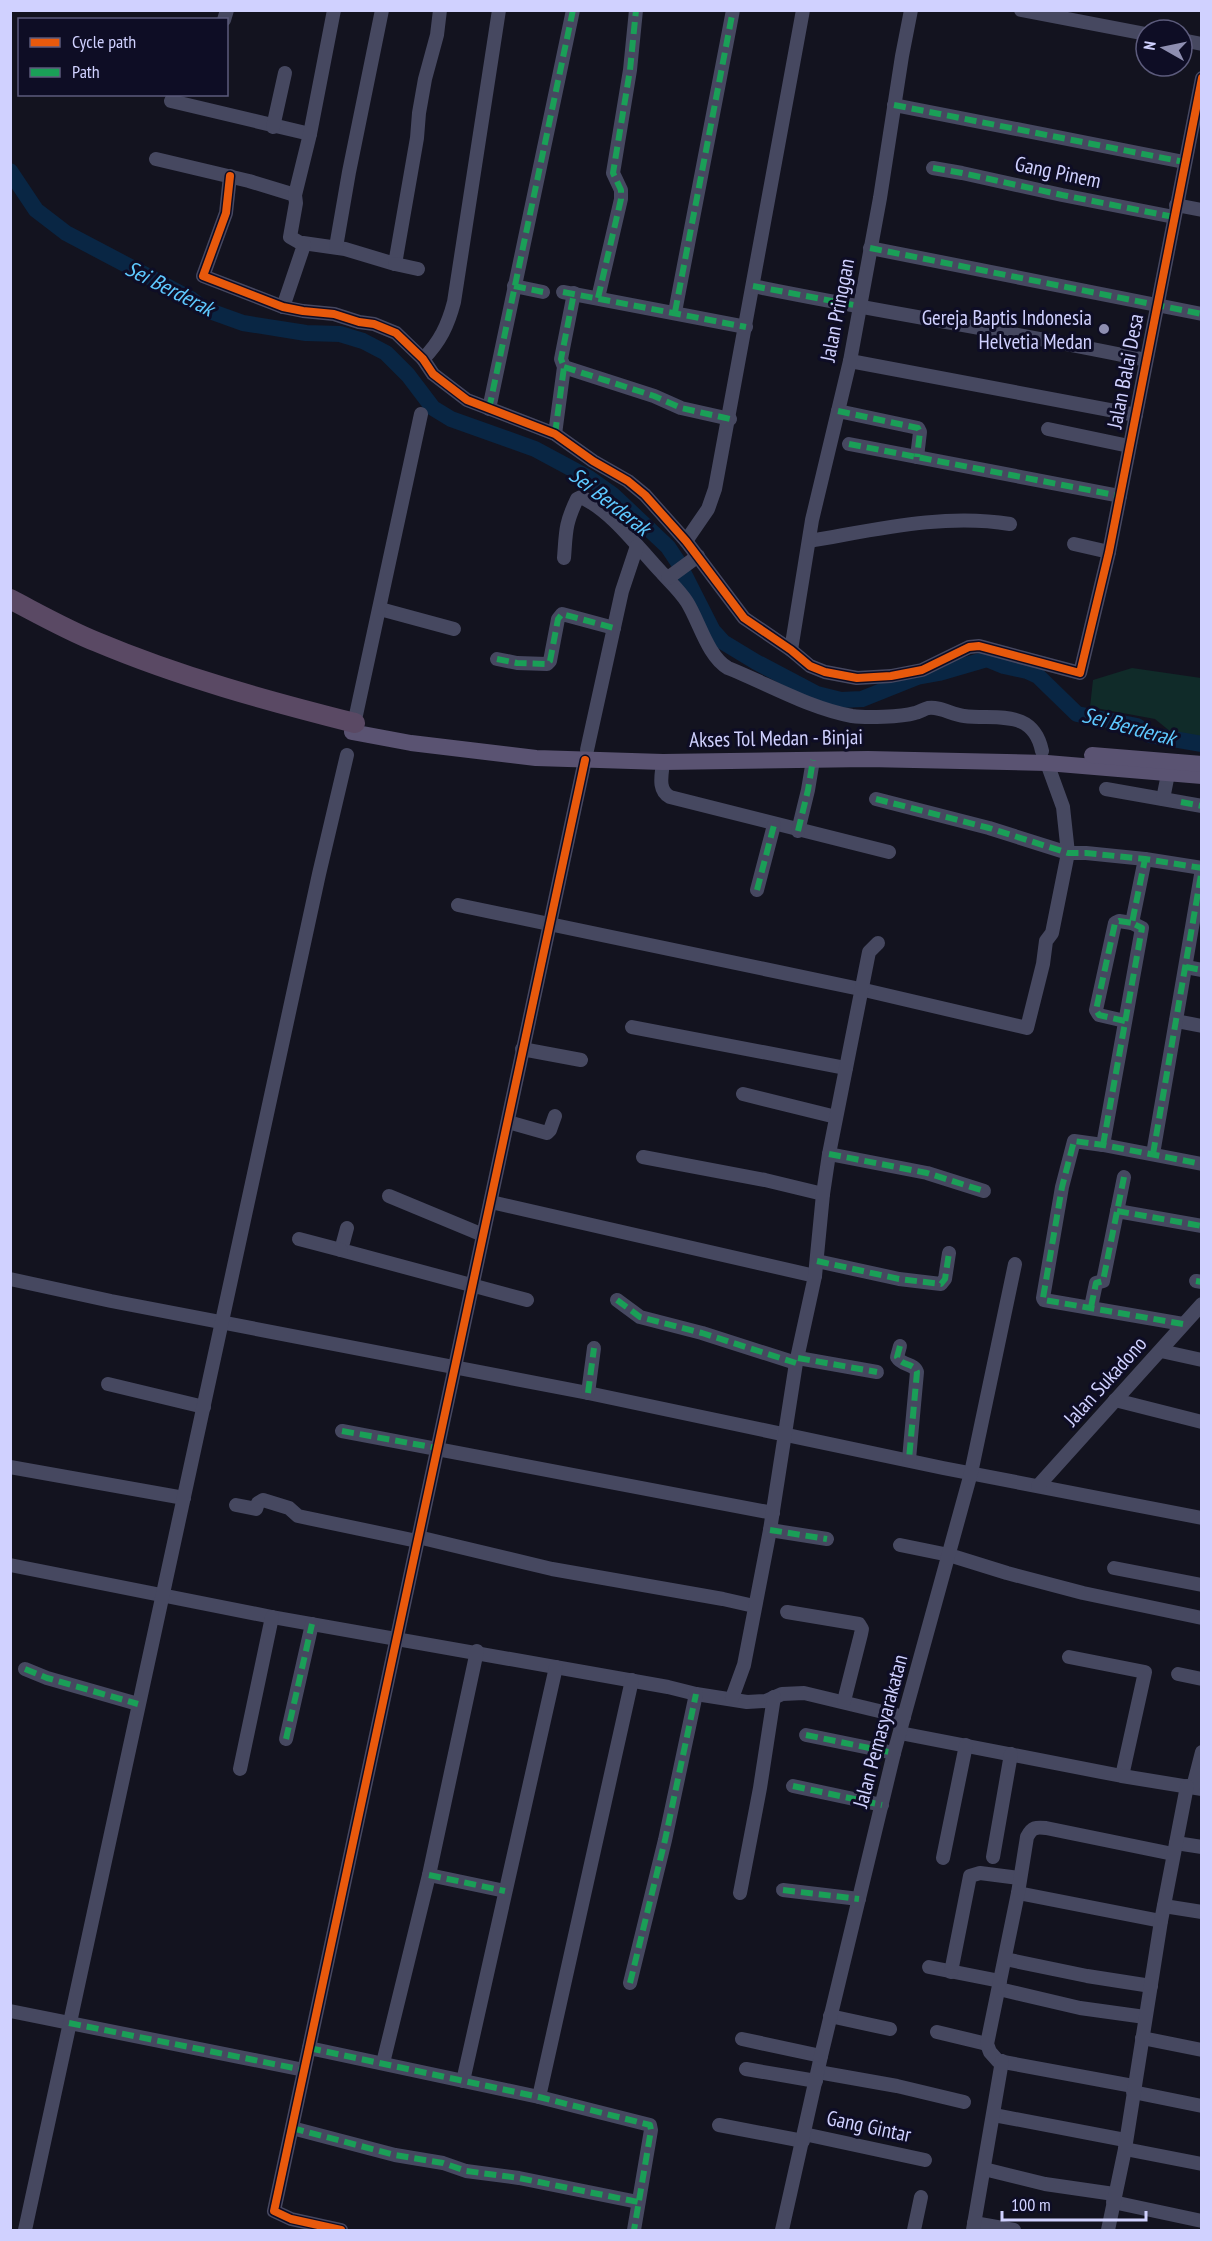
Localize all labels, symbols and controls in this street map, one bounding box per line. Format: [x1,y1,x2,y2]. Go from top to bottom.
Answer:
legend [18,18,228,96]
north arrow [1134,18,1194,78]
text: Cycle path [72,30,136,53]
text: N [1139,40,1160,51]
text: Path [72,60,100,83]
street label: Gang Pinem [1013,150,1103,194]
water label: Sei Berderak [121,254,221,323]
street label: Jalan Pringgan [814,256,860,365]
place label: Gereja Baptis Indonesia Helvetia Medan [922,304,1092,355]
street label: Jalan Balai Desa [1100,311,1149,432]
marker: Gereja Baptis Indonesia Helvetia Medan [1097,322,1111,336]
water label: Sei Berderak [564,461,658,543]
water label: Sei Berderak [1079,700,1181,753]
street label: Akses Tol Medan - Binjai [689,723,863,753]
street label: Jalan Sukadono [1057,1331,1152,1432]
street label: Jalan Pemasyarakatan [846,1651,913,1812]
street label: Gang Gintar [824,2104,914,2148]
scale bar [1002,2184,1146,2222]
text: 100 m [1011,2193,1051,2216]

